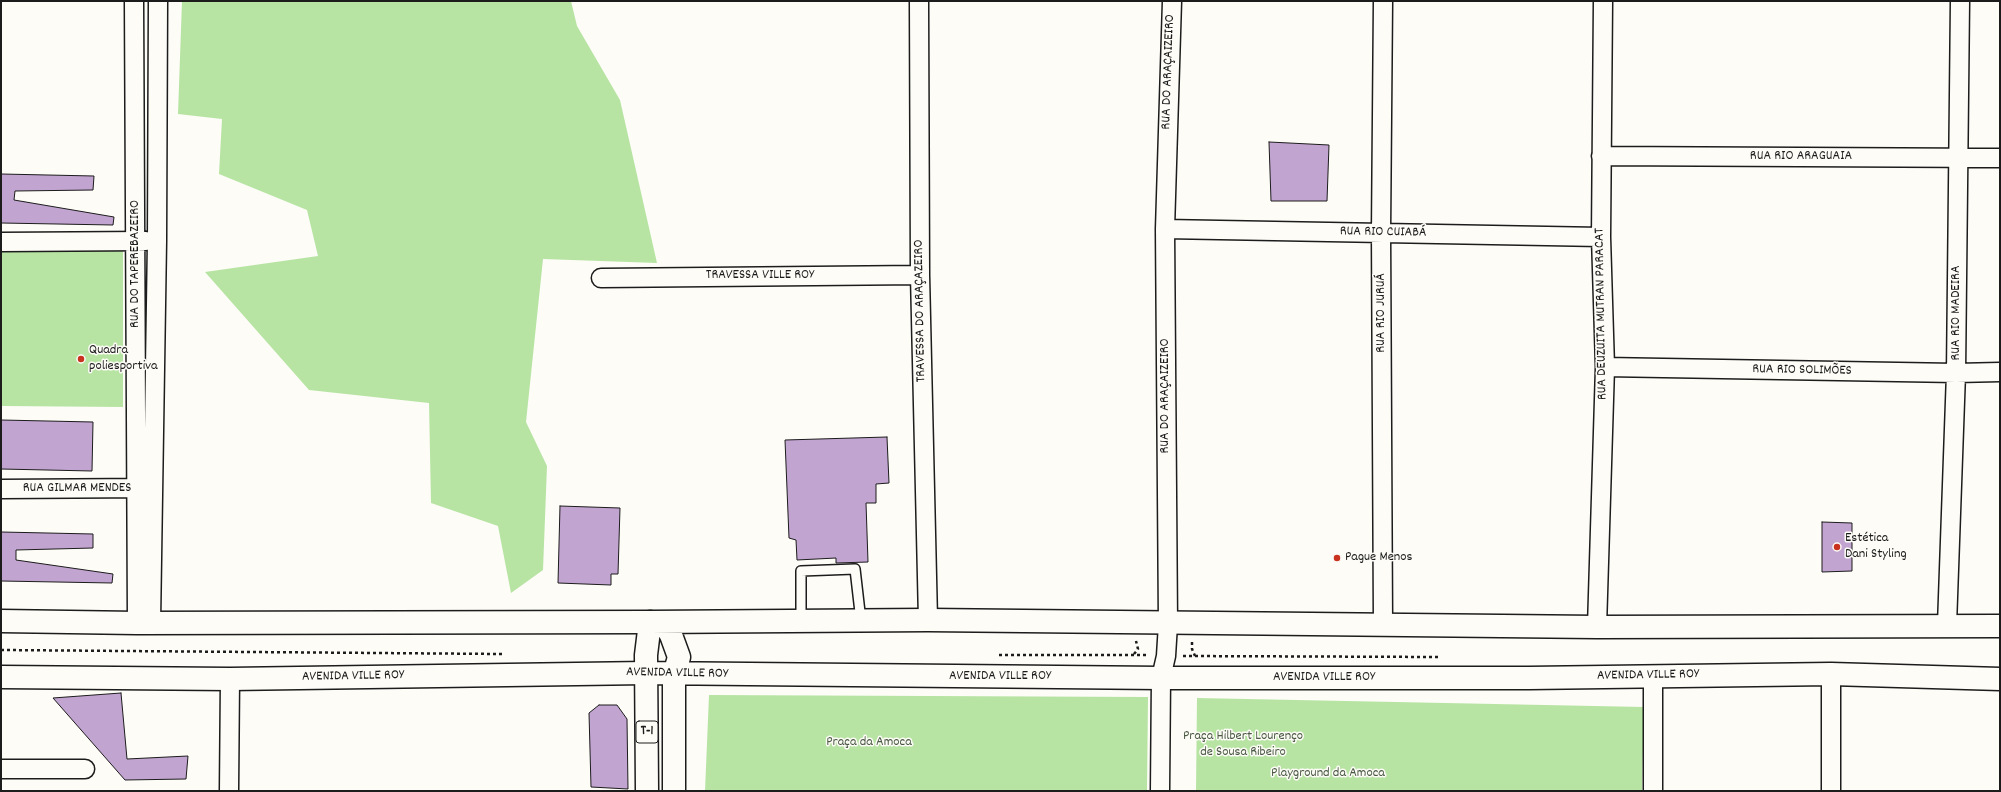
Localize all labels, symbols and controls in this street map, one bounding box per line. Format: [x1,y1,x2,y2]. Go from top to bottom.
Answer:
street label: RUA DO ARAÇAIZEIRO [1159,14,1179,130]
street label: RUA RIO ARAGUAIA [1750,149,1852,165]
street label: RUA DO TAPEREBAZEIRO [128,200,144,328]
street label: RUA RIO CUIABÁ [1340,224,1426,242]
street label: RUA DEUZUITA MUTRAN PARACAT [1592,228,1612,400]
street label: TRAVESSA DO ARAÇAZEIRO [911,239,931,383]
street label: RUA RIO MADEIRA [1949,265,1965,361]
street label: TRAVESSA VILLE ROY [706,268,814,284]
street label: RUA RIO JURUÁ [1374,273,1390,353]
street label: RUA DO ARAÇAIZEIRO [1158,338,1174,454]
place label: Quadra poliesportiva [89,343,158,376]
marker: Quadra poliesportiva [76,354,86,364]
street label: RUA RIO SOLIMÕES [1752,362,1852,380]
street label: RUA GILMAR MENDES [23,481,131,497]
place label: Estética Dani Styling [1845,531,1907,564]
marker: Estética Dani Styling [1832,542,1842,552]
place label: Pague Menos [1345,550,1412,566]
marker: Pague Menos [1332,553,1342,563]
street label: AVENIDA VILLE ROY [626,665,728,683]
street label: AVENIDA VILLE ROY [1597,667,1699,685]
street label: AVENIDA VILLE ROY [302,668,404,686]
street label: AVENIDA VILLE ROY [949,669,1051,685]
street label: AVENIDA VILLE ROY [1273,670,1375,686]
road number: T-1 [636,721,658,743]
park label: Praça Hilbert Lourenço de Sousa Ribeiro [1183,729,1303,762]
park label: Praça da Amoca [826,735,912,751]
park label: Playground da Amoca [1271,766,1385,782]

